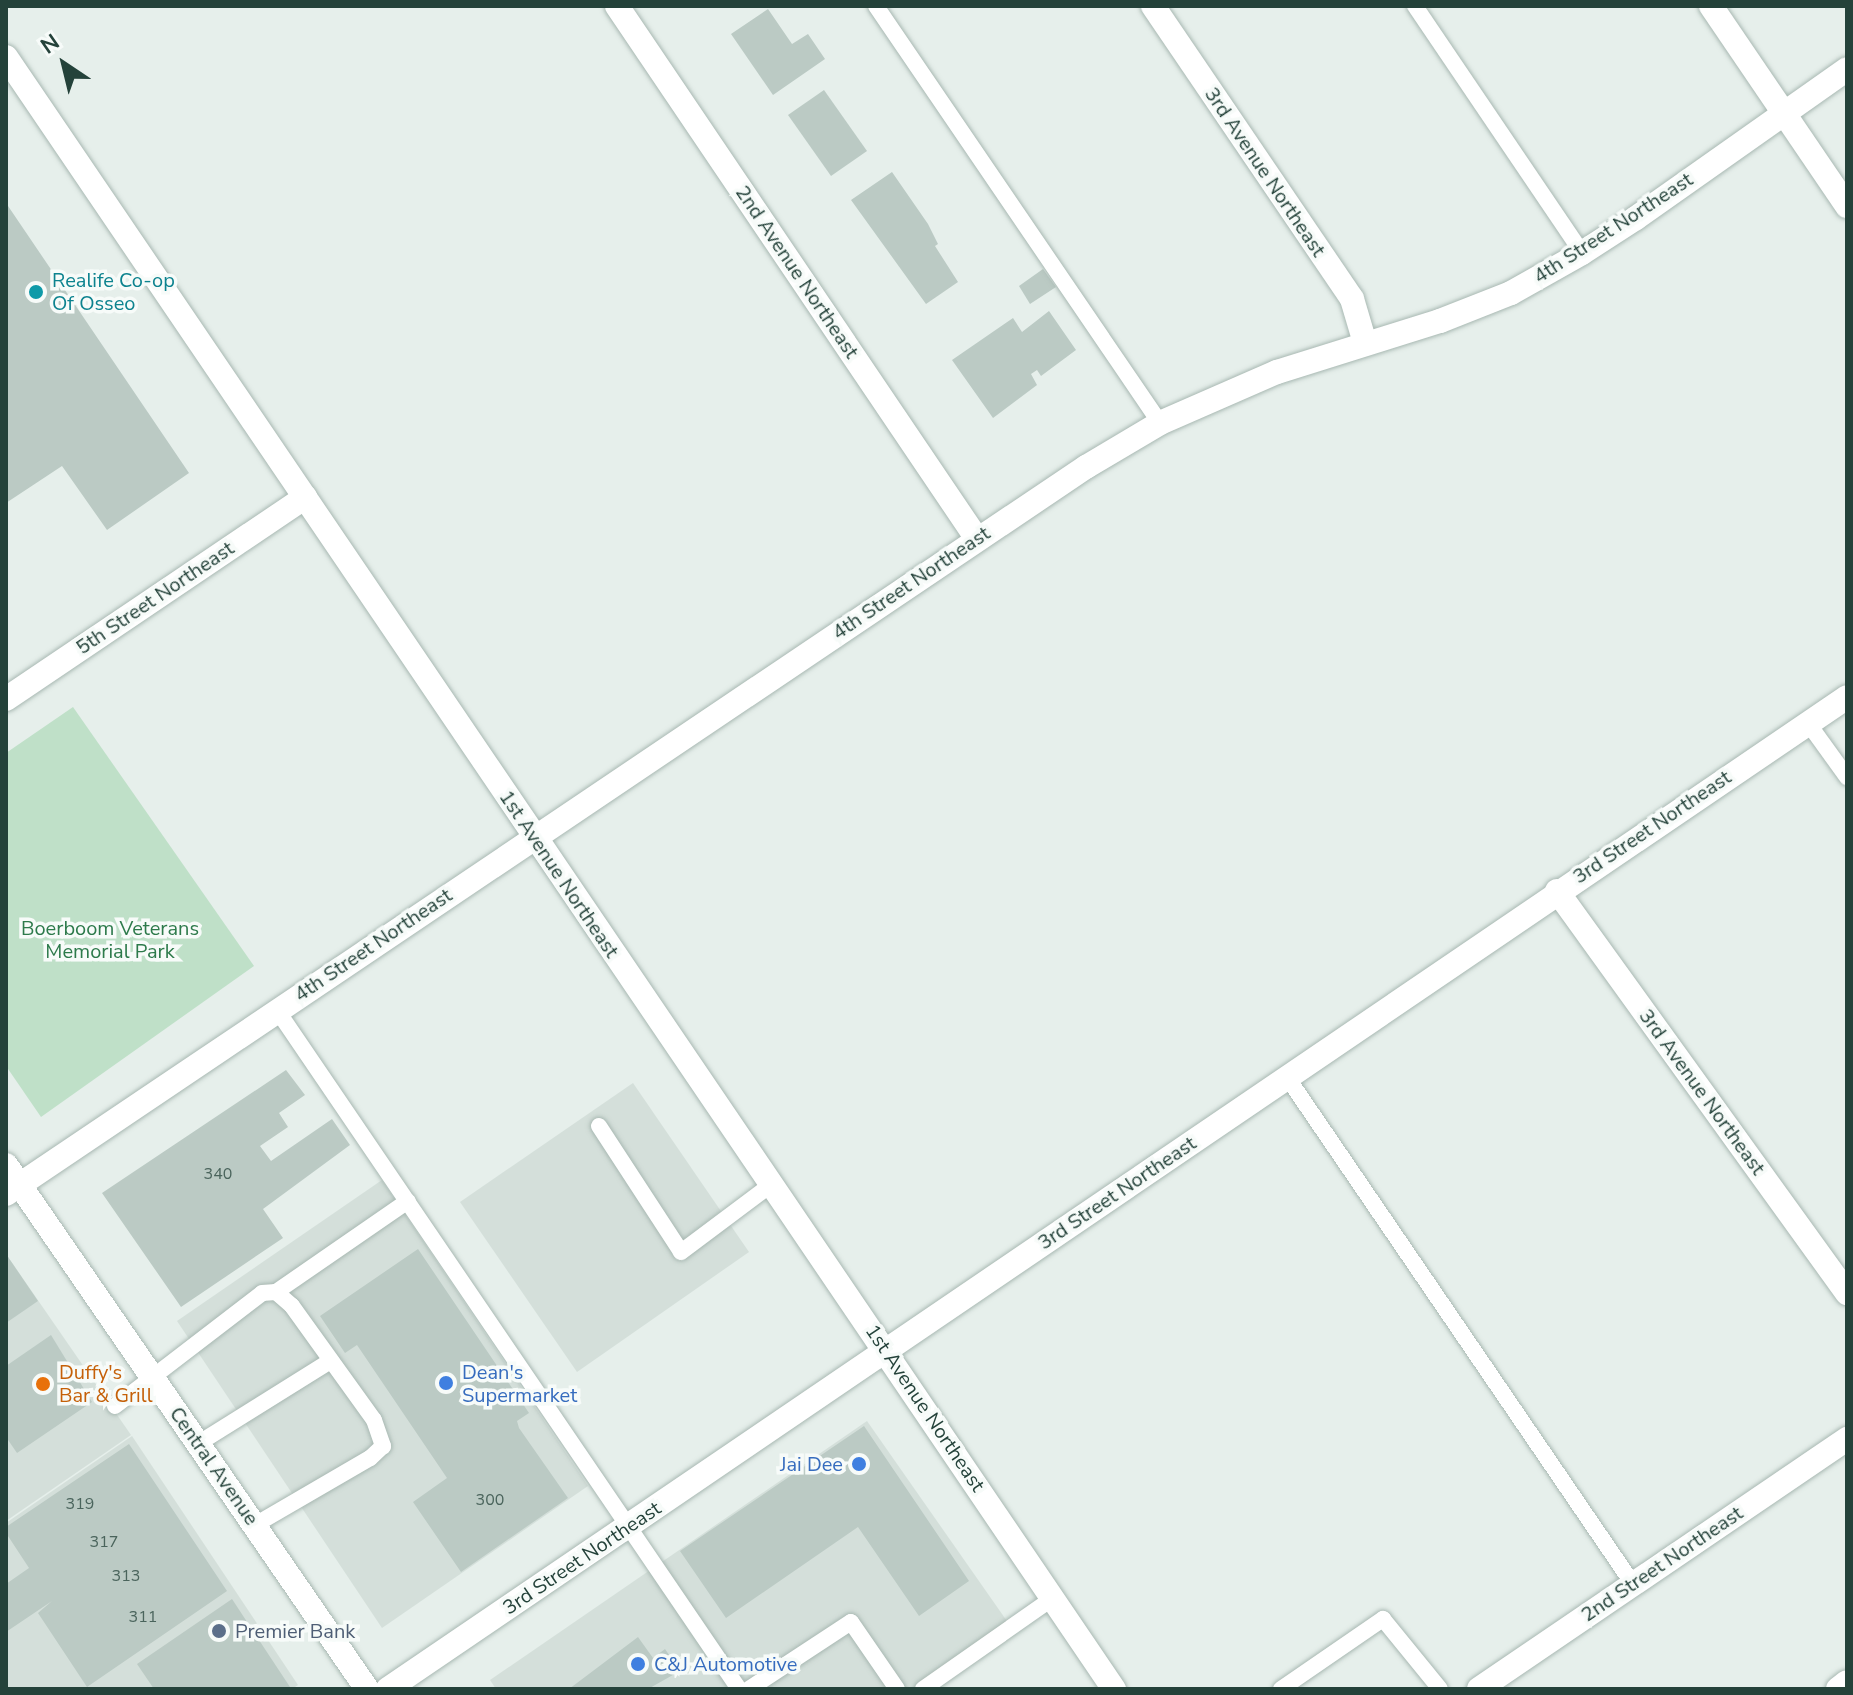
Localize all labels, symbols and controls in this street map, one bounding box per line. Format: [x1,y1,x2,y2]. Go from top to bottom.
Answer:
north arrow [24,24,104,104]
text: N [35,27,66,61]
street label: 3rd Avenue Northeast [1199,83,1331,261]
street label: 4th Street Northeast [1529,168,1697,288]
street label: 2nd Avenue Northeast [730,181,864,363]
place label: Realife Co-op Of Osseo [52,268,175,315]
marker: Realife Co-op Of Osseo [27,283,45,301]
street label: 4th Street Northeast [828,521,994,645]
street label: 5th Street Northeast [72,536,238,660]
street label: 3rd Street Northeast [1568,765,1736,889]
street label: 1st Avenue Northeast [494,786,624,962]
street label: 4th Street Northeast [290,883,456,1007]
park label: Boerboom Veterans Memorial Park [21,917,199,964]
street label: 3rd Avenue Northeast [1634,1005,1770,1179]
street label: 3rd Street Northeast [1033,1131,1201,1255]
house number: 340 [204,1164,232,1184]
street label: 1st Avenue Northeast [860,1320,990,1496]
place label: Duffy's Bar & Grill [59,1360,153,1407]
place label: Dean's Supermarket [462,1360,577,1407]
marker: Dean's Supermarket [437,1374,455,1392]
marker: Duffy's Bar & Grill [34,1375,52,1393]
street label: Central Avenue [164,1402,264,1530]
place label: Jai Dee [780,1452,843,1476]
marker: Jai Dee [850,1455,868,1473]
house number: 300 [476,1490,504,1510]
house number: 319 [66,1494,94,1514]
street label: 3rd Street Northeast [498,1496,666,1620]
street label: 2nd Street Northeast [1577,1501,1747,1627]
house number: 317 [90,1532,118,1552]
house number: 313 [112,1566,140,1586]
house number: 311 [129,1607,157,1627]
place label: Premier Bank [235,1619,355,1643]
marker: Premier Bank [210,1622,228,1640]
place label: C&J Automotive [654,1652,797,1676]
marker: C&J Automotive [629,1655,647,1673]

